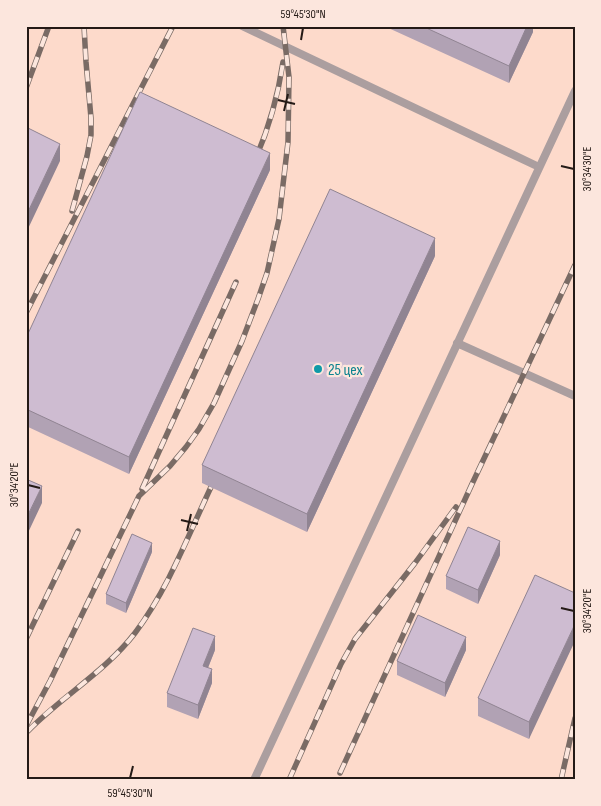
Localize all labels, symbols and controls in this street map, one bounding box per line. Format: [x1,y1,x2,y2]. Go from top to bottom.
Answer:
text: 59°45'30"N [280,7,326,22]
text: 30°34'30"E [580,147,595,191]
place label: 25 цех [328,361,363,380]
marker: 25 цех [312,363,324,375]
text: 30°34'20"E [7,463,22,507]
text: 30°34'20"E [580,589,595,633]
text: 59°45'30"N [107,786,153,801]

